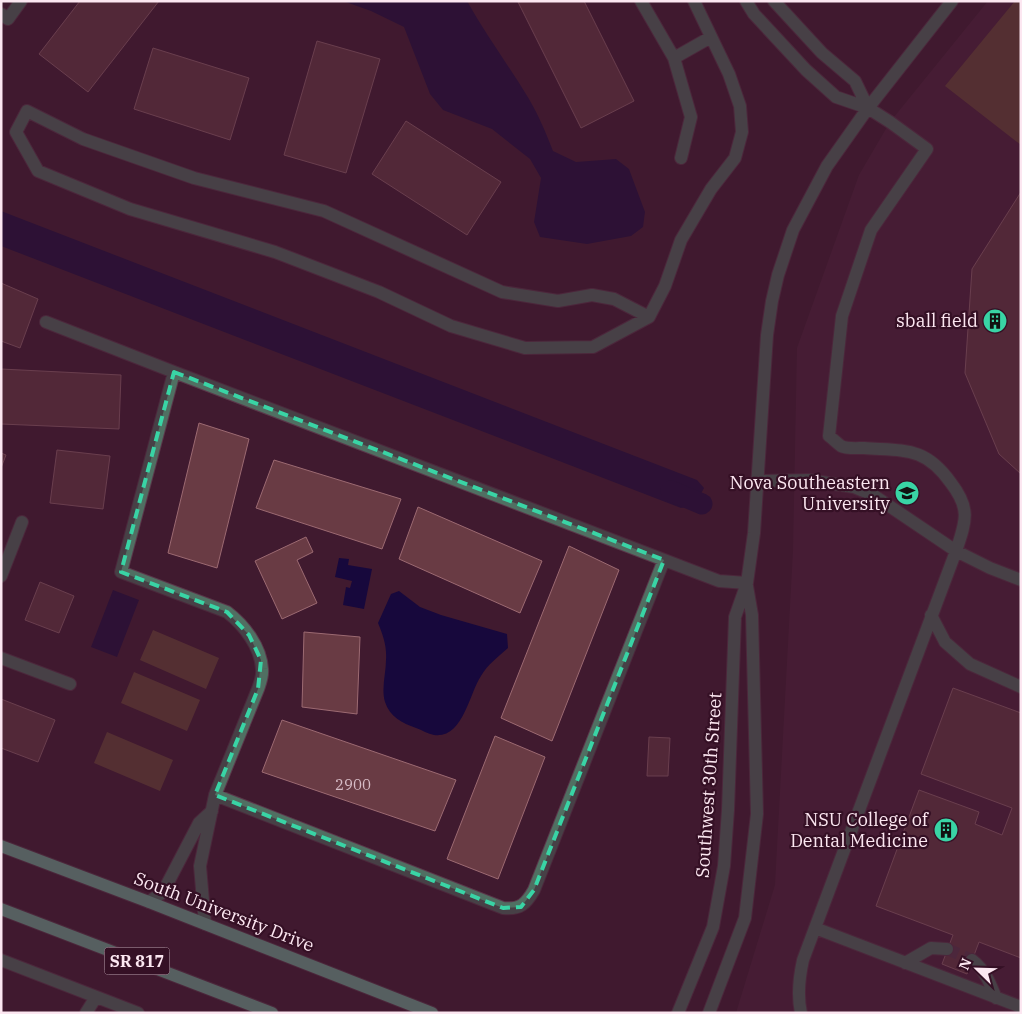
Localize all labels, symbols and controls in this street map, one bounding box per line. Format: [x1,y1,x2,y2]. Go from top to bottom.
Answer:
building icon: sball field [982,308,1008,334]
place label: sball field [896,309,978,332]
place label: Nova Southeastern University [729,471,890,515]
school or university icon: Nova Southeastern University [894,480,920,506]
street label: Southwest 30th Street [691,691,726,878]
house number: 2900 [335,775,371,794]
place label: NSU College of Dental Medicine [790,808,930,852]
building icon: NSU College of Dental Medicine [933,817,959,843]
street label: South University Drive [131,867,318,957]
north arrow [952,944,1002,994]
road number: SR 817 [104,948,170,974]
text: N [955,955,975,973]

